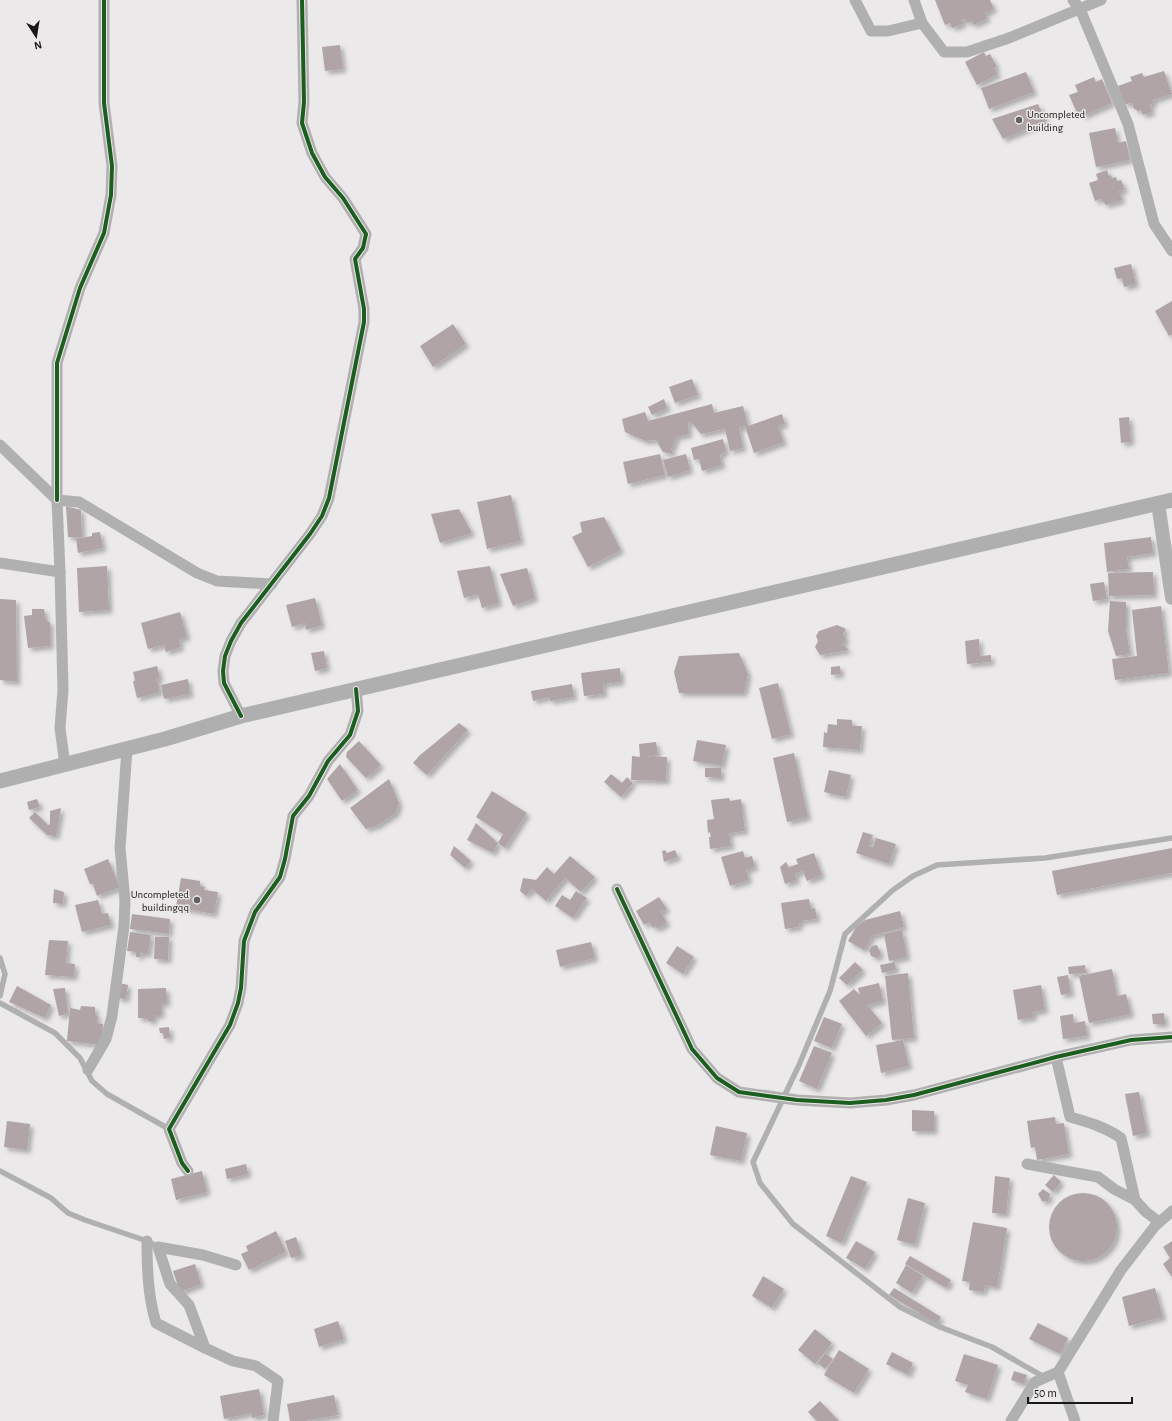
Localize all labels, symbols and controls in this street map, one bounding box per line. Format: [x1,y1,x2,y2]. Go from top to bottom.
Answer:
north arrow [16,16,56,56]
text: N [33,39,43,51]
place label: Uncompleted building [1027,109,1085,133]
marker: Uncompleted building [1014,115,1024,125]
place label: Uncompleted buildingqq [131,889,189,913]
marker: Uncompleted buildingqq [192,895,202,905]
scale bar [1028,1379,1132,1405]
text: 50 m [1034,1387,1057,1399]

